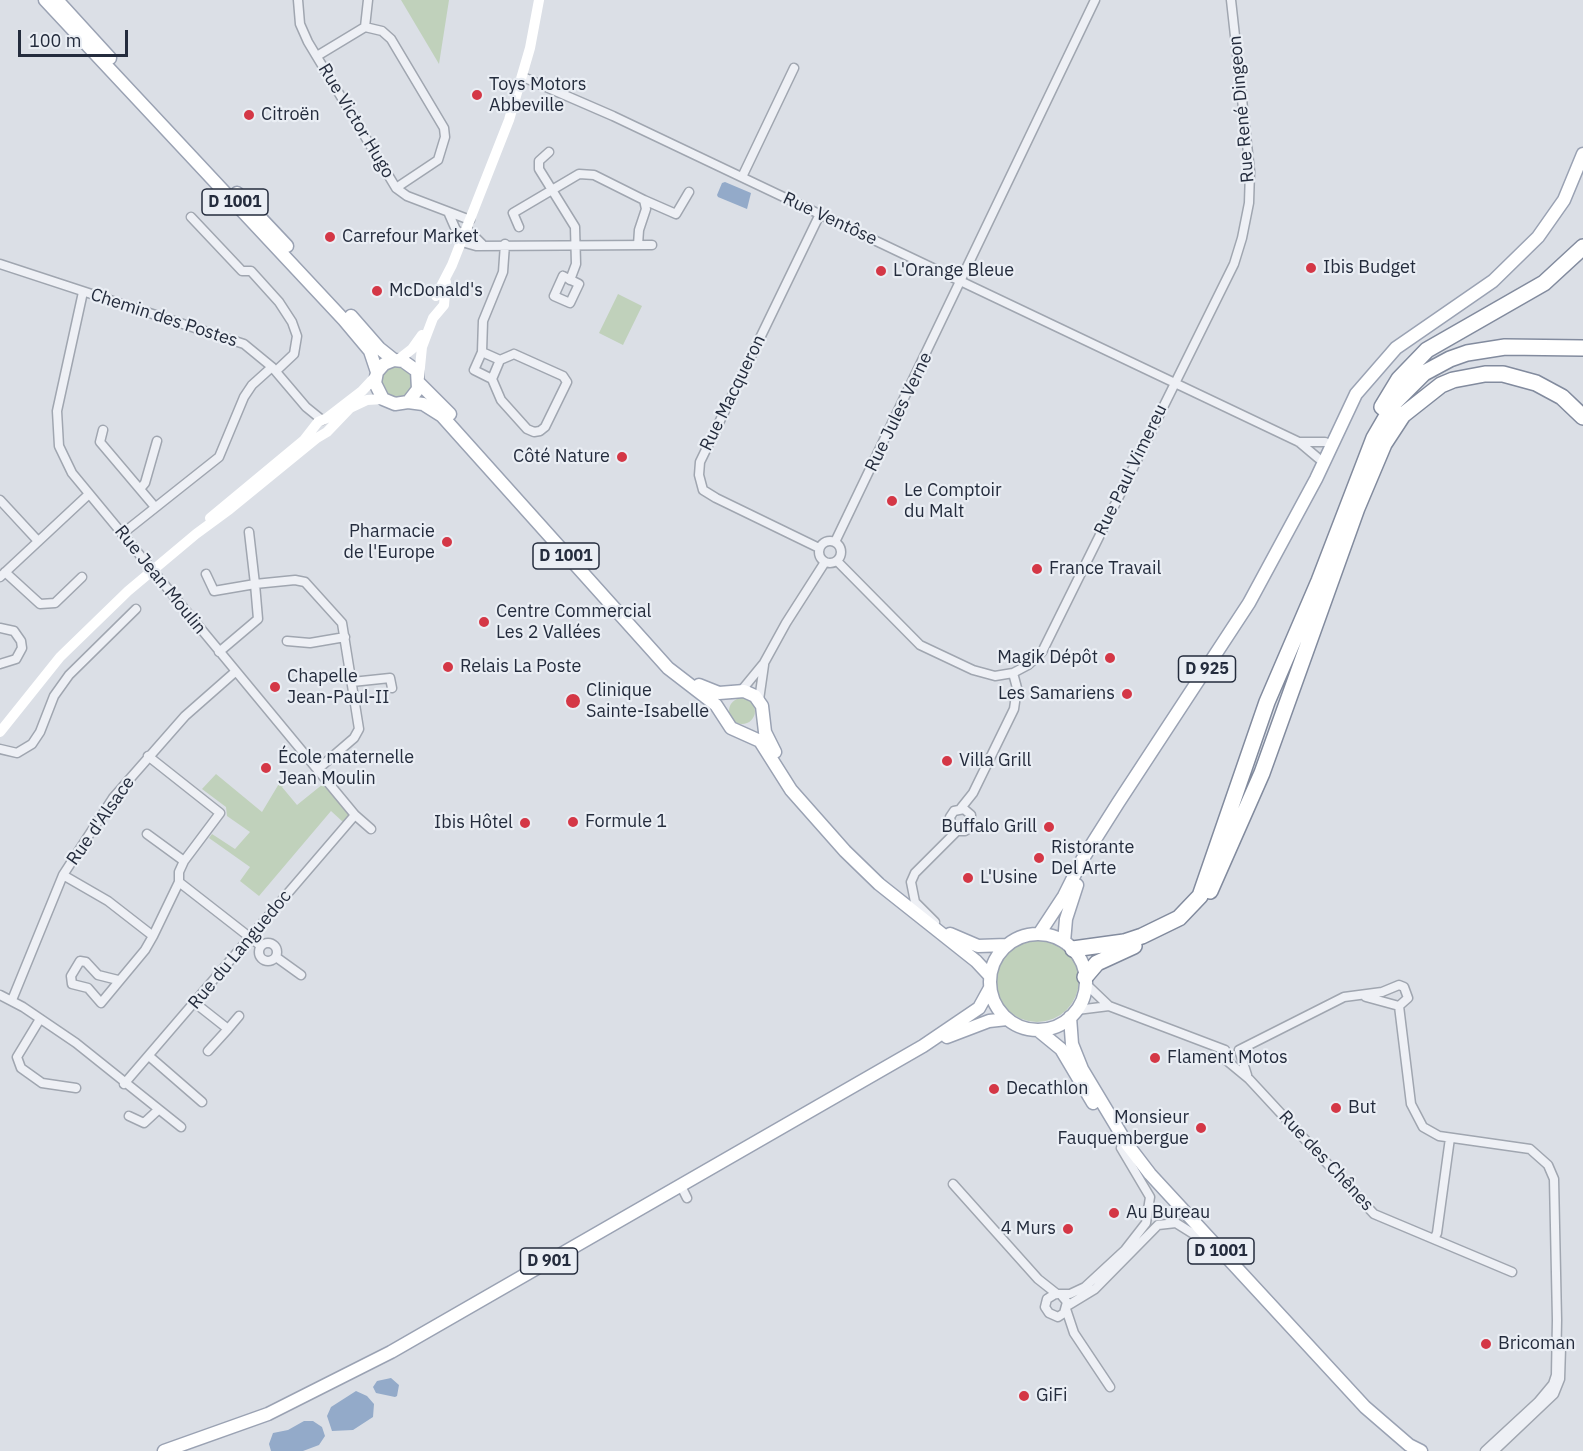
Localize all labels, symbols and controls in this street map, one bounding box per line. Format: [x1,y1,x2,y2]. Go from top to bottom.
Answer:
scale bar [21,18,130,56]
text: 100 m [29,29,81,52]
street label: Rue René Dingeon [1225,34,1259,184]
street label: Rue Victor Hugo [313,60,399,182]
place label: Toys Motors Abbeville [489,74,586,116]
marker: Toys Motors Abbeville [470,88,484,102]
place label: Citroën [261,104,320,126]
marker: Citroën [242,108,256,122]
street label: Rue Ventôse [779,188,881,250]
road number: D 1001 [202,189,268,215]
place label: Carrefour Market [342,226,479,248]
marker: Carrefour Market [323,230,337,244]
place label: Ibis Budget [1323,257,1416,279]
place label: L'Orange Bleue [893,260,1014,282]
marker: Ibis Budget [1304,261,1318,275]
marker: L'Orange Bleue [874,264,888,278]
place label: McDonald's [389,280,483,302]
street label: Chemin des Postes [88,284,240,352]
marker: McDonald's [370,284,384,298]
street label: Rue Macqueron [696,331,770,455]
street label: Rue Jules Verne [861,349,937,475]
street label: Rue Paul Vimereu [1090,401,1172,539]
place label: Côté Nature [513,446,610,468]
marker: Côté Nature [615,450,629,464]
place label: Le Comptoir du Malt [904,480,1002,522]
marker: Le Comptoir du Malt [885,494,899,508]
street label: Rue Jean Moulin [110,521,210,639]
place label: Pharmacie de l'Europe [344,521,435,564]
marker: Pharmacie de l'Europe [440,535,454,549]
road number: D 1001 [533,543,599,569]
place label: France Travail [1049,558,1161,580]
marker: France Travail [1030,562,1044,576]
place label: Centre Commercial Les 2 Vallées [496,601,651,644]
marker: Centre Commercial Les 2 Vallées [477,615,491,629]
place label: Magik Dépôt [997,647,1098,669]
marker: Magik Dépôt [1103,651,1117,665]
place label: Relais La Poste [460,656,581,678]
road number: D 925 [1178,656,1236,682]
marker: Relais La Poste [441,660,455,674]
place label: Chapelle Jean-Paul-II [287,666,389,708]
marker: Chapelle Jean-Paul-II [268,680,282,694]
place label: Clinique Sainte-Isabelle [586,680,709,722]
place label: Les Samariens [998,683,1115,705]
marker: Les Samariens [1120,687,1134,701]
marker: Clinique Sainte-Isabelle [564,692,582,710]
place label: École maternelle Jean Moulin [278,747,414,789]
place label: Villa Grill [959,750,1031,772]
marker: Villa Grill [940,754,954,768]
marker: École maternelle Jean Moulin [259,761,273,775]
street label: Rue d'Alsace [62,772,140,870]
place label: Formule 1 [585,811,667,833]
place label: Ibis Hôtel [434,812,513,834]
marker: Formule 1 [566,815,580,829]
marker: Ibis Hôtel [518,816,532,830]
place label: Buffalo Grill [941,816,1037,838]
marker: Buffalo Grill [1042,820,1056,834]
place label: Ristorante Del Arte [1051,837,1134,880]
marker: Ristorante Del Arte [1032,851,1046,865]
place label: L'Usine [980,867,1038,889]
marker: L'Usine [961,871,975,885]
street label: Rue du Languedoc [184,886,296,1014]
place label: Flament Motos [1167,1047,1288,1069]
marker: Flament Motos [1148,1051,1162,1065]
place label: Decathlon [1006,1078,1088,1100]
marker: Decathlon [987,1082,1001,1096]
place label: But [1348,1097,1376,1119]
marker: But [1329,1101,1343,1115]
street label: Rue des Chênes [1274,1106,1378,1216]
place label: Monsieur Fauquembergue [1058,1107,1189,1150]
marker: Monsieur Fauquembergue [1194,1121,1208,1135]
place label: Au Bureau [1126,1202,1210,1224]
marker: Au Bureau [1107,1206,1121,1220]
place label: 4 Murs [1001,1218,1056,1240]
marker: 4 Murs [1061,1222,1075,1236]
road number: D 1001 [1188,1238,1254,1264]
road number: D 901 [520,1248,578,1274]
place label: Bricoman [1498,1333,1575,1355]
marker: Bricoman [1479,1337,1493,1351]
place label: GiFi [1036,1385,1068,1407]
marker: GiFi [1017,1389,1031,1403]

